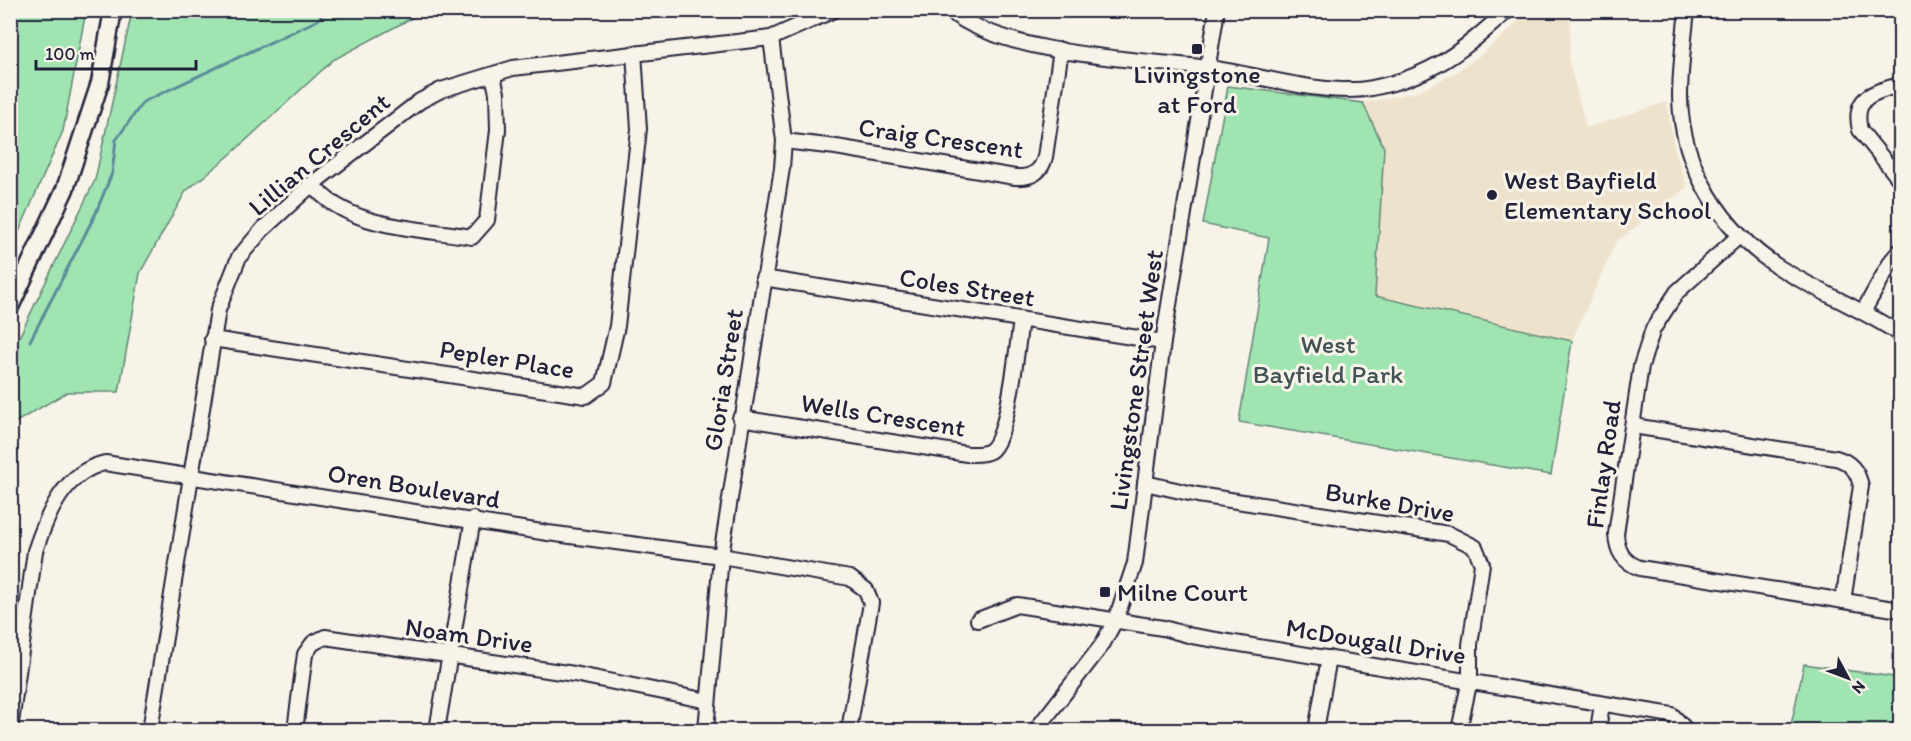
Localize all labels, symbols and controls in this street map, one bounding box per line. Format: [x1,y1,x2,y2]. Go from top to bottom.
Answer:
scale bar [36,33,196,71]
marker: Livingstone at Ford [1190,42,1204,56]
text: 100 m [45,43,95,65]
place label: Livingstone at Ford [1133,58,1261,120]
street label: Lillian Crescent [242,85,397,222]
street label: Craig Crescent [857,111,1026,165]
place label: West Bayfield Elementary School [1504,164,1711,226]
marker: West Bayfield Elementary School [1485,188,1499,202]
street label: Livingstone Street West [1102,247,1170,512]
street label: Coles Street [897,261,1037,314]
street label: Gloria Street [696,306,750,453]
park label: West Bayfield Park [1253,328,1403,390]
street label: Pepler Place [437,333,577,385]
street label: Wells Crescent [799,386,968,444]
street label: Finlay Road [1578,397,1628,530]
street label: Oren Boulevard [325,457,503,515]
street label: Burke Drive [1323,475,1457,529]
place label: Milne Court [1117,576,1248,608]
marker: Milne Court [1098,585,1112,599]
street label: Noam Drive [403,610,535,660]
street label: McDougall Drive [1284,611,1468,671]
north arrow [1818,648,1878,708]
text: N [1848,677,1870,698]

